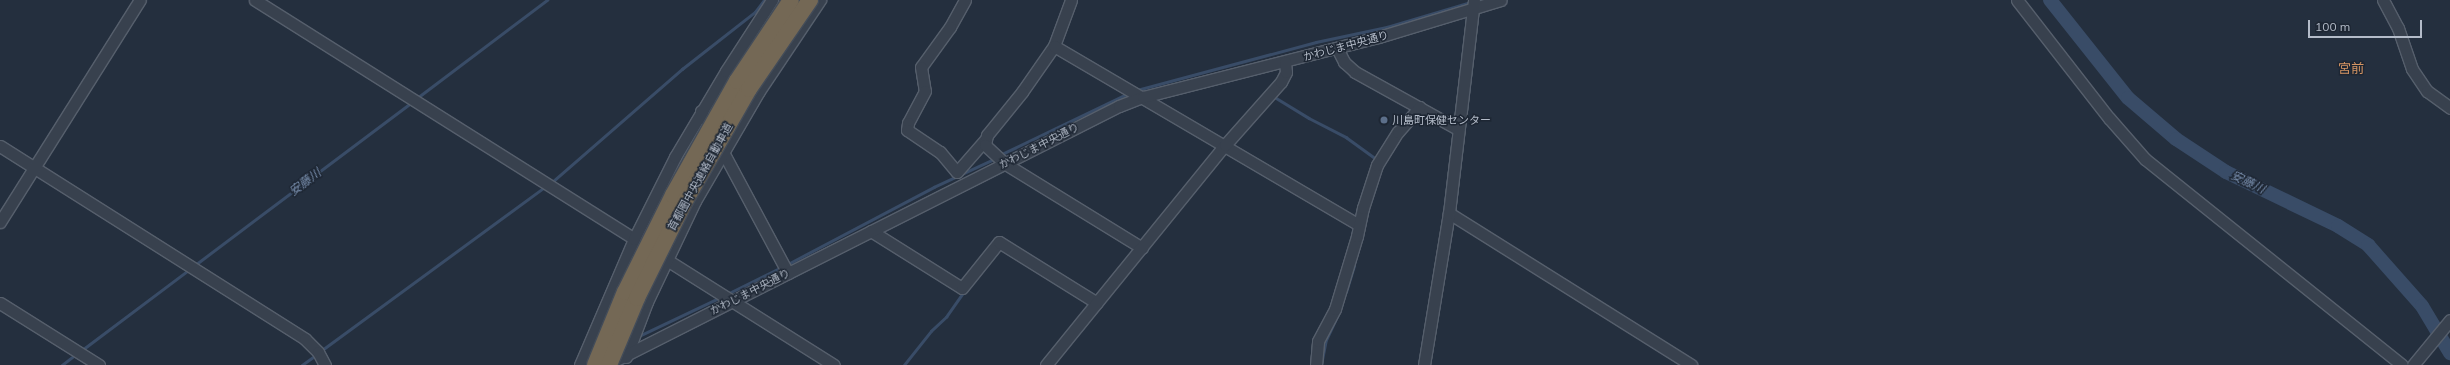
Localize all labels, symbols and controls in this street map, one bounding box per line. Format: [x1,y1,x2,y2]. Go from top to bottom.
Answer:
scale bar [2310,12,2424,38]
text: 100 m [2315,19,2350,34]
street label: かわじま中央通り [1302,28,1390,64]
district label: 宮前 [2338,60,2364,76]
place label: 川島町保健センター [1392,113,1491,127]
marker: 川島町保健センター [1379,115,1389,125]
street label: かわじま中央通り [997,120,1081,172]
street label: 首都圏中央連絡自動車道 [665,121,735,233]
water label: 安藤川 [286,165,324,199]
water label: 安藤川 [2229,168,2267,196]
street label: かわじま中央通り [708,266,792,318]

